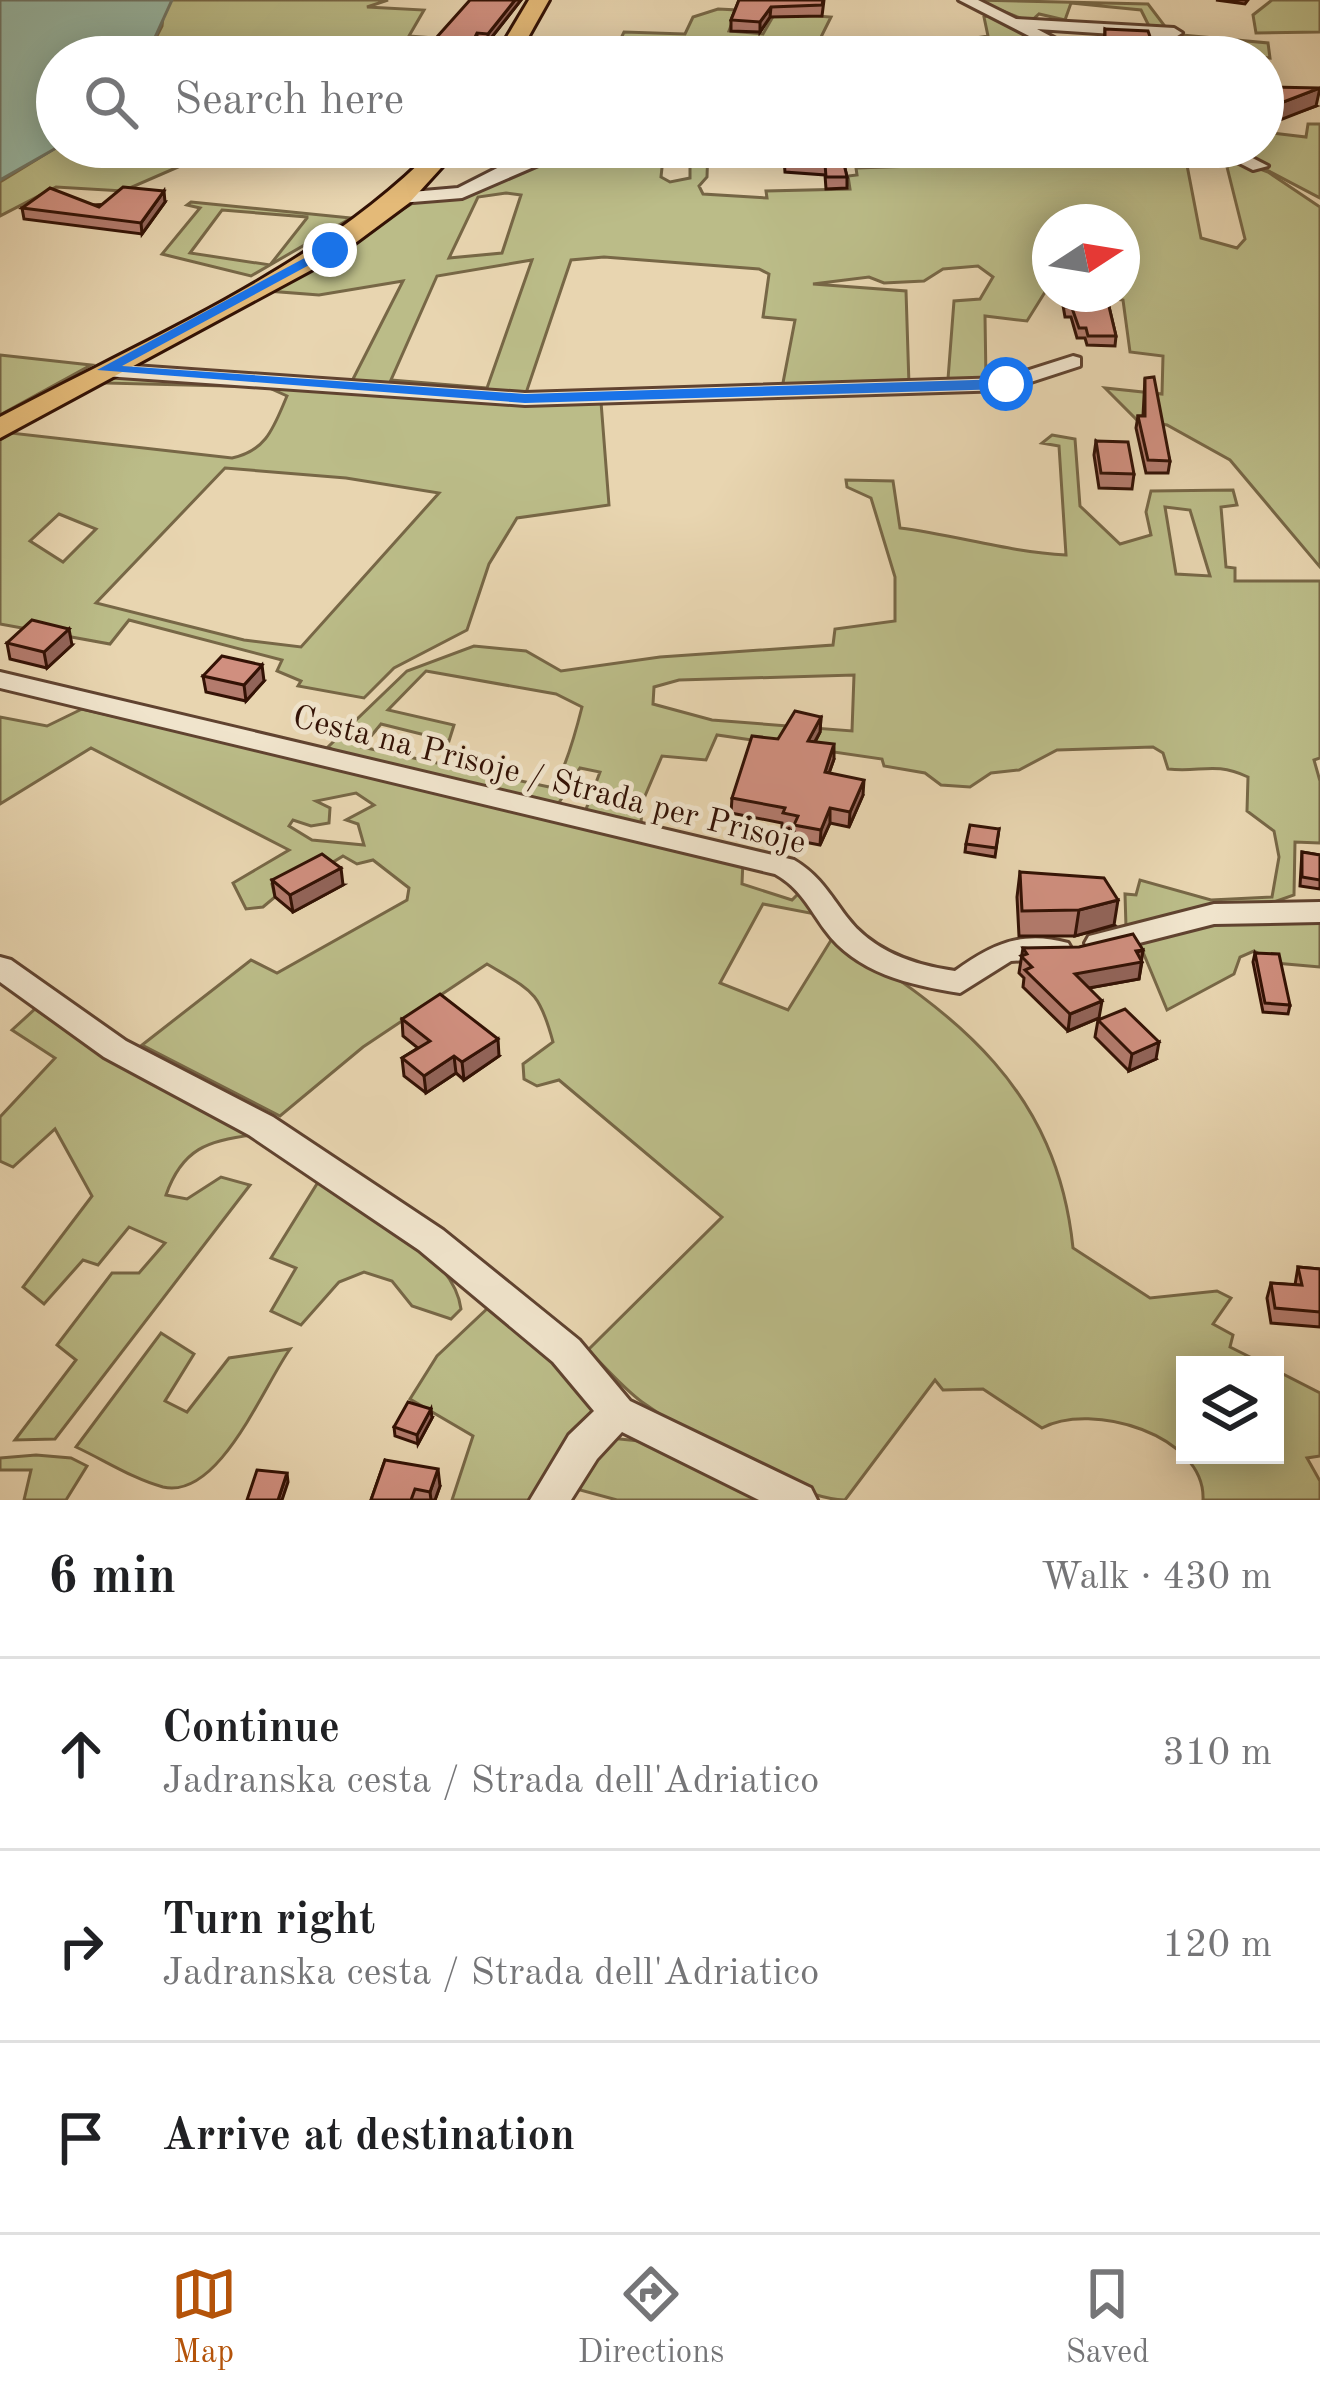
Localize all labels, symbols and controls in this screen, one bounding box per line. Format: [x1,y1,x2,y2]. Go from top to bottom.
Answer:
search box [36,36,1284,168]
icon: search [78,69,144,135]
text: Search here [174,79,404,124]
north arrow [1032,204,1140,312]
route end [303,223,357,277]
route start [979,357,1033,411]
street label: Cesta na Prisoje / Strada per Prisoje [289,702,809,861]
map controls [1176,1356,1284,1464]
button: layers [1176,1356,1284,1464]
text: 6 min [48,1553,176,1604]
text: Walk · 430 m [1041,1558,1272,1597]
text: Continue [162,1707,340,1752]
icon: ahead [48,1721,114,1787]
text: 310 m [1162,1734,1272,1773]
text: Jadranska cesta / Strada dell'Adriatico [162,1762,819,1801]
text: Turn right [162,1899,375,1944]
icon: right [48,1913,114,1979]
text: 120 m [1162,1926,1272,1965]
text: Jadranska cesta / Strada dell'Adriatico [162,1954,819,1993]
icon: arrive [48,2105,114,2171]
text: Arrive at destination [162,2115,575,2160]
tab: Map [171,2261,237,2374]
tab: Directions [578,2261,724,2374]
tab: Saved [1065,2261,1149,2374]

